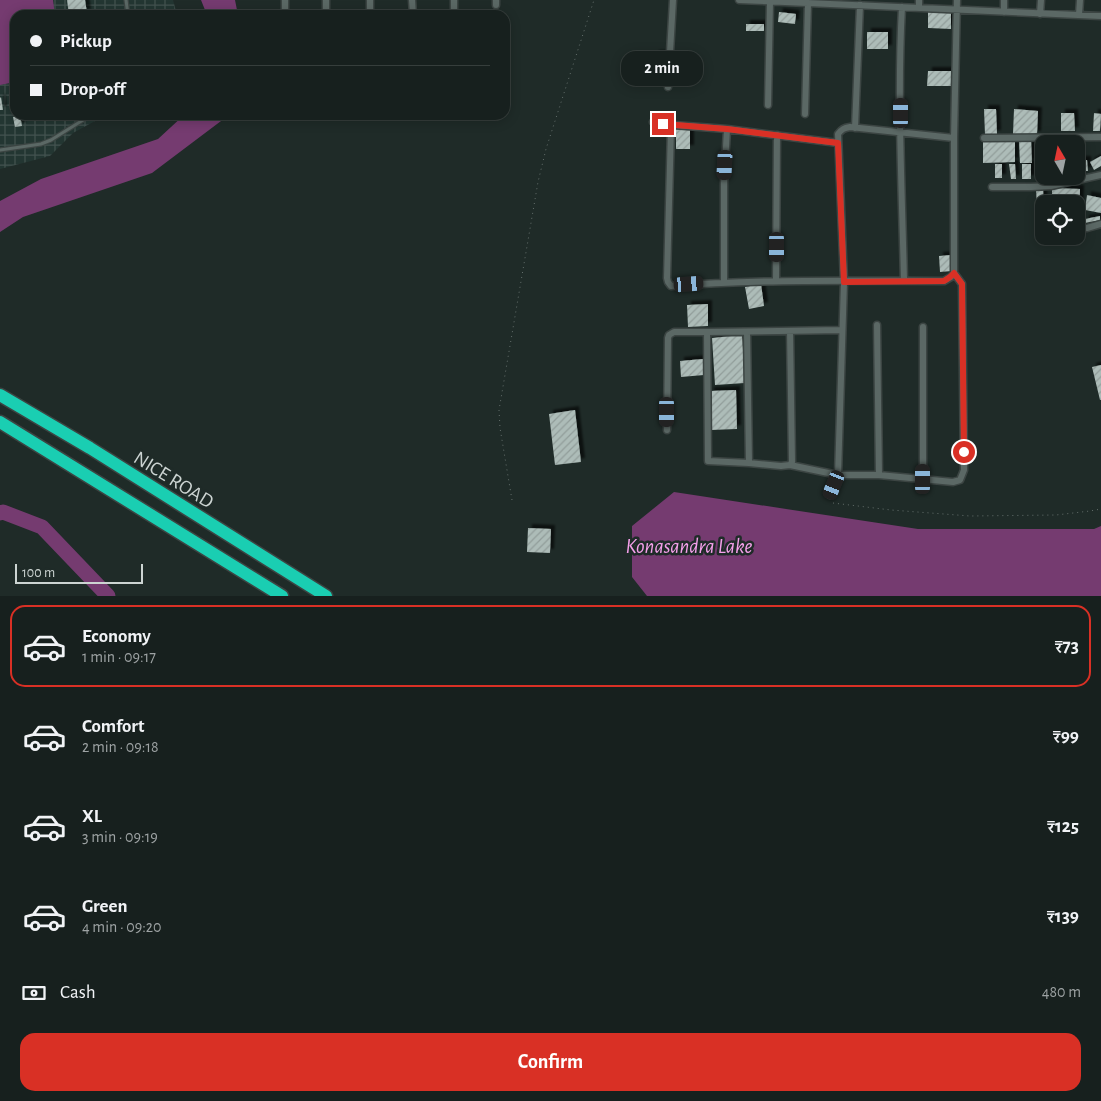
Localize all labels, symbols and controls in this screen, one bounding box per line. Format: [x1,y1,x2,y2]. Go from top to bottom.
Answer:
text: Pickup [60,32,112,51]
callout: 2 min [622,52,704,86]
text: 2 min [644,60,680,76]
text: Drop-off [60,80,125,99]
car [893,98,908,128]
route end [652,113,674,135]
north arrow [1035,135,1085,185]
map controls [1035,135,1085,245]
car [716,150,733,180]
button: locate [1035,195,1085,245]
car [769,232,784,262]
car [673,275,704,293]
car [659,397,674,427]
route start [953,441,975,463]
street label: NICE ROAD [130,448,217,512]
car [915,464,930,494]
car [821,468,846,502]
water label: Konasandra Lake [626,536,753,557]
scale bar [15,561,142,584]
text: 100 m [22,566,55,580]
icon: car [22,624,67,669]
text: Economy [82,627,151,646]
text: ₹73 [1055,637,1079,656]
text: 1 min · 09:17 [82,649,156,665]
icon: car [22,714,67,759]
text: Comfort [82,717,144,736]
text: ₹99 [1053,727,1079,746]
text: 2 min · 09:18 [82,739,159,755]
icon: car [22,804,67,849]
text: XL [82,807,102,826]
text: ₹125 [1047,817,1079,836]
text: 3 min · 09:19 [82,829,158,845]
icon: car [22,894,67,939]
text: Green [82,897,128,916]
text: ₹139 [1047,907,1079,926]
text: 4 min · 09:20 [82,919,162,935]
icon: cash [20,979,48,1007]
text: Cash [60,983,96,1002]
text: 480 m [1042,984,1081,1000]
button: Confirm [20,1033,1081,1091]

